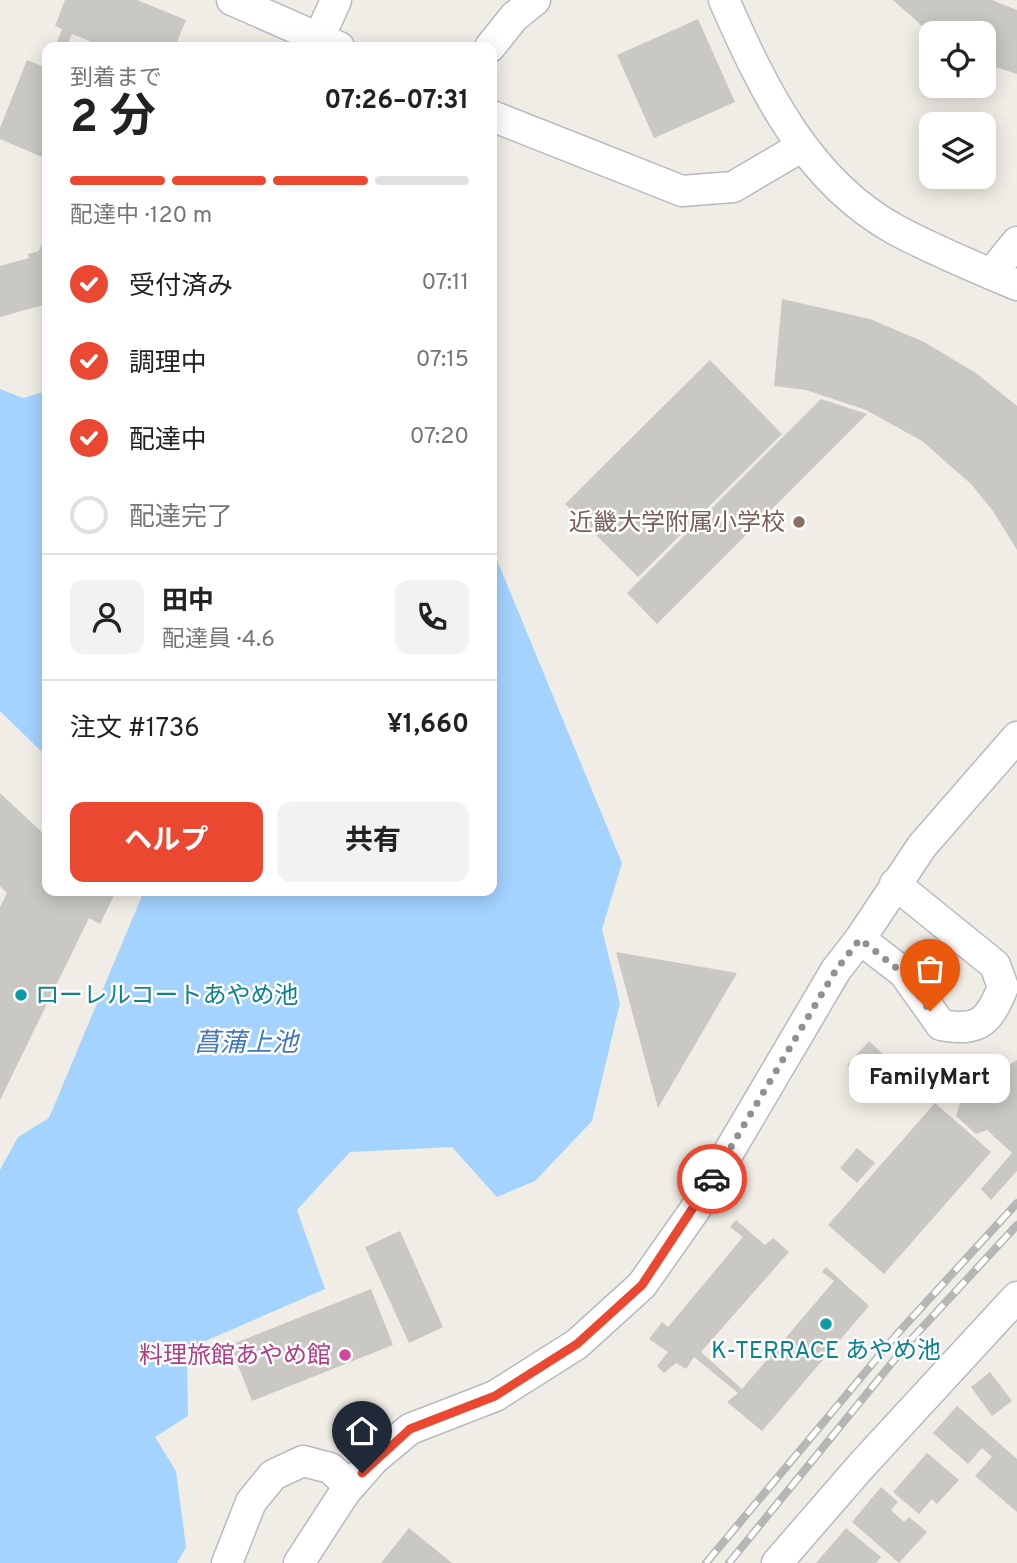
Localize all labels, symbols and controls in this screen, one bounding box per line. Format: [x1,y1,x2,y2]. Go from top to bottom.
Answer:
map controls [919,21,996,189]
button: locate [919,21,996,98]
text: 到着まで [70,65,162,94]
text: 07:26–07:31 [324,85,469,118]
text: 2 分 [70,90,156,149]
button: layers [919,112,996,189]
text: 配達中 · 120 m [70,202,212,231]
icon: check [70,265,108,303]
text: 07:11 [422,269,469,298]
text: 受付済み [129,271,233,304]
icon: check [70,342,108,380]
text: 07:15 [416,346,469,375]
text: 調理中 [129,348,207,381]
icon: check [70,419,108,457]
text: 07:20 [410,423,469,452]
text: 配達中 [129,425,207,458]
text: 配達完了 [129,502,233,535]
place label: 近畿大学附属小学校 [569,509,785,539]
marker: 近畿大学附属小学校 [791,514,807,530]
button: person [70,580,144,654]
button: phone [395,580,469,654]
text: 田中 [162,586,214,619]
text: 配達員 · 4.6 [162,626,275,655]
text: ¥1,660 [387,709,469,742]
text: 注文 #1736 [70,713,200,746]
button: ヘルプ [70,802,263,882]
button: 共有 [277,802,469,882]
pin [900,939,960,1011]
icon: bag [911,950,949,988]
place label: ローレルコートあやめ池 [35,982,299,1012]
marker: ローレルコートあやめ池 [13,987,29,1003]
water label: 菖蒲上池 [194,1028,301,1061]
callout: FamilyMart [850,1053,1010,1102]
text: FamilyMart [869,1064,990,1093]
courier [677,1144,747,1214]
icon: car [693,1160,731,1198]
marker: K-TERRACE あやめ池 [818,1316,834,1332]
place label: K-TERRACE あやめ池 [711,1337,941,1367]
place label: 料理旅館あやめ館 [139,1342,331,1372]
marker: 料理旅館あやめ館 [337,1347,353,1363]
pin [332,1401,392,1473]
icon: home [343,1412,381,1450]

